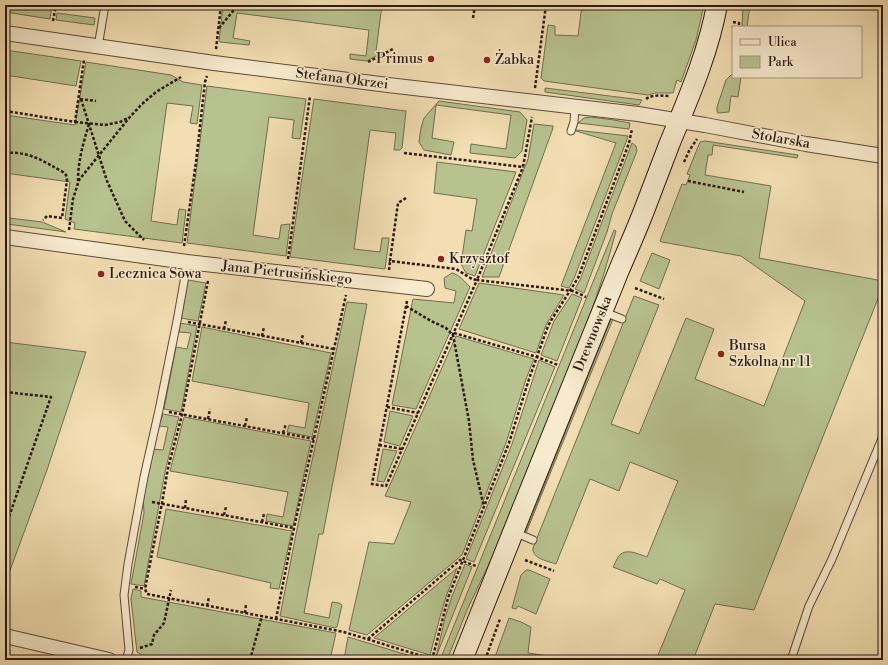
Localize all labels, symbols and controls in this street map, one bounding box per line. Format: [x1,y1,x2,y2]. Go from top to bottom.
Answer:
legend [732,26,862,78]
text: Ulica [768,35,797,50]
place label: Żabka [495,49,535,69]
place label: Primus [376,50,423,68]
marker: Primus [426,54,436,64]
marker: Żabka [482,55,492,65]
text: Park [768,55,794,70]
street label: Stefana Okrzei [295,64,390,94]
street label: Stolarska [750,125,812,153]
place label: Krzysztof [449,250,510,268]
marker: Krzysztof [436,254,446,264]
street label: Jana Pietrusińskiego [220,257,353,289]
place label: Lecznica Sowa [109,265,203,283]
marker: Lecznica Sowa [96,269,106,279]
street label: Drewnowska [570,293,617,375]
place label: Bursa Szkolna nr 11 [728,337,811,371]
marker: Bursa Szkolna nr 11 [716,349,726,359]

